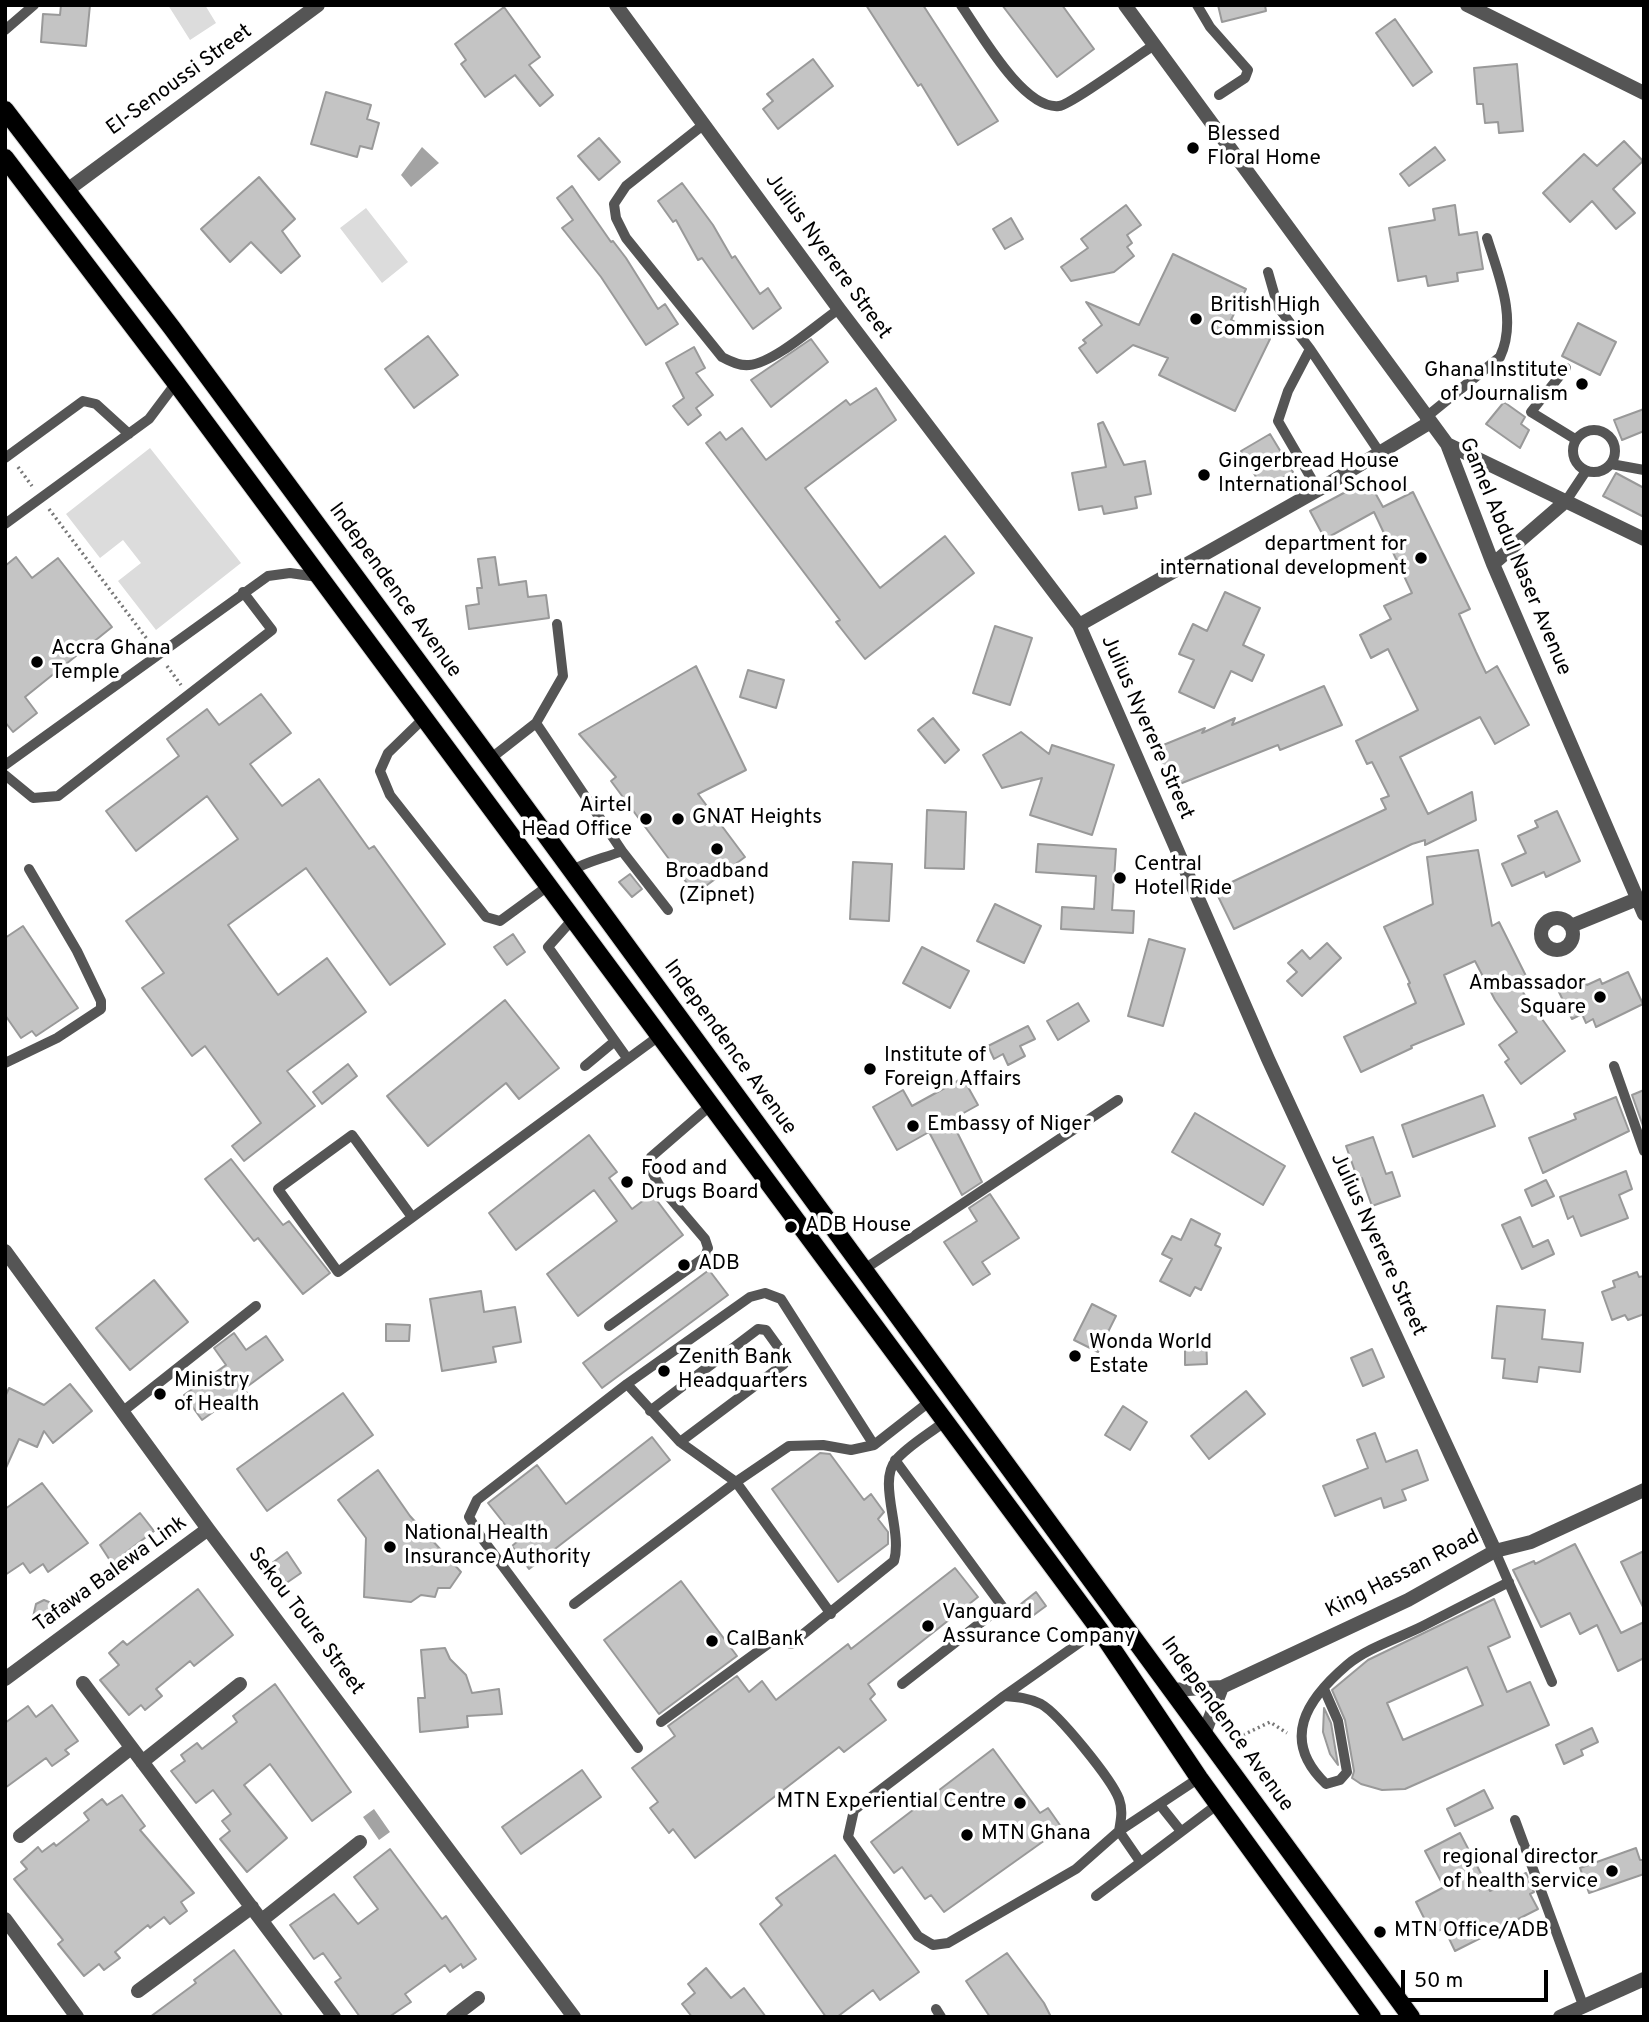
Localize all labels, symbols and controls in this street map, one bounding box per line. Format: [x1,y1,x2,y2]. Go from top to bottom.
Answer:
street label: El-Senoussi Street [102,20,258,142]
place label: Blessed Floral Home [1207,123,1321,173]
marker: Blessed Floral Home [1185,140,1201,156]
street label: Julius Nyerere Street [758,169,896,345]
place label: British High Commission [1210,294,1325,344]
marker: British High Commission [1188,311,1204,327]
place label: Ghana Institute of Journalism [1424,359,1568,409]
marker: Ghana Institute of Journalism [1574,376,1590,392]
street label: Gamel Abdul Naser Avenue [1452,434,1576,680]
place label: Gingerbread House International School [1218,450,1407,500]
marker: Gingerbread House International School [1196,467,1212,483]
street label: Independence Avenue [322,499,466,683]
place label: department for international development [1160,533,1407,583]
marker: department for international development [1413,550,1429,566]
street label: Julius Nyerere Street [1094,632,1198,824]
place label: Accra Ghana Temple [51,637,171,687]
marker: Accra Ghana Temple [29,654,45,670]
place label: Airtel Head Office [521,794,632,844]
place label: GNAT Heights [692,806,822,832]
marker: Airtel Head Office [638,811,654,827]
marker: GNAT Heights [670,811,686,827]
marker: Broadband (Zipnet) [709,841,725,857]
place label: Central Hotel Ride [1134,853,1232,903]
place label: Broadband (Zipnet) [665,860,769,910]
marker: Central Hotel Ride [1112,870,1128,886]
street label: Independence Avenue [657,956,801,1140]
place label: Ambassador Square [1468,972,1586,1022]
marker: Ambassador Square [1592,989,1608,1005]
place label: Institute of Foreign Affairs [884,1044,1021,1094]
marker: Institute of Foreign Affairs [862,1061,878,1077]
place label: Embassy of Niger [927,1113,1091,1139]
marker: Embassy of Niger [905,1118,921,1134]
street label: Julius Nyerere Street [1324,1150,1430,1340]
place label: Food and Drugs Board [641,1157,758,1207]
marker: Food and Drugs Board [619,1174,635,1190]
place label: ADB House [805,1214,911,1240]
marker: ADB House [783,1219,799,1235]
place label: ADB [698,1252,740,1278]
marker: ADB [676,1257,692,1273]
place label: Wonda World Estate [1089,1331,1212,1381]
place label: Zenith Bank Headquarters [678,1346,808,1396]
marker: Wonda World Estate [1067,1348,1083,1364]
marker: Zenith Bank Headquarters [656,1363,672,1379]
place label: Ministry of Health [174,1369,259,1419]
marker: Ministry of Health [152,1386,168,1402]
street label: Tafawa Balewa Link [30,1511,192,1639]
place label: National Health Insurance Authority [404,1522,591,1572]
street label: King Hassan Road [1322,1525,1484,1625]
marker: National Health Insurance Authority [382,1539,398,1555]
street label: Sekou Toure Street [241,1543,369,1701]
place label: Vanguard Assurance Company [942,1601,1135,1651]
marker: Vanguard Assurance Company [920,1618,936,1634]
place label: CalBank [726,1628,804,1654]
marker: CalBank [704,1633,720,1649]
street label: Independence Avenue [1154,1633,1298,1817]
place label: MTN Experiential Centre [776,1790,1006,1816]
marker: MTN Experiential Centre [1012,1795,1028,1811]
place label: MTN Ghana [981,1822,1090,1848]
marker: MTN Ghana [959,1827,975,1843]
place label: regional director of health service [1442,1846,1598,1896]
marker: regional director of health service [1604,1863,1620,1879]
place label: MTN Office/ADB [1394,1919,1549,1945]
marker: MTN Office/ADB [1372,1924,1388,1940]
scale bar [1404,1955,1551,1999]
text: 50 m [1414,1968,1463,1995]

